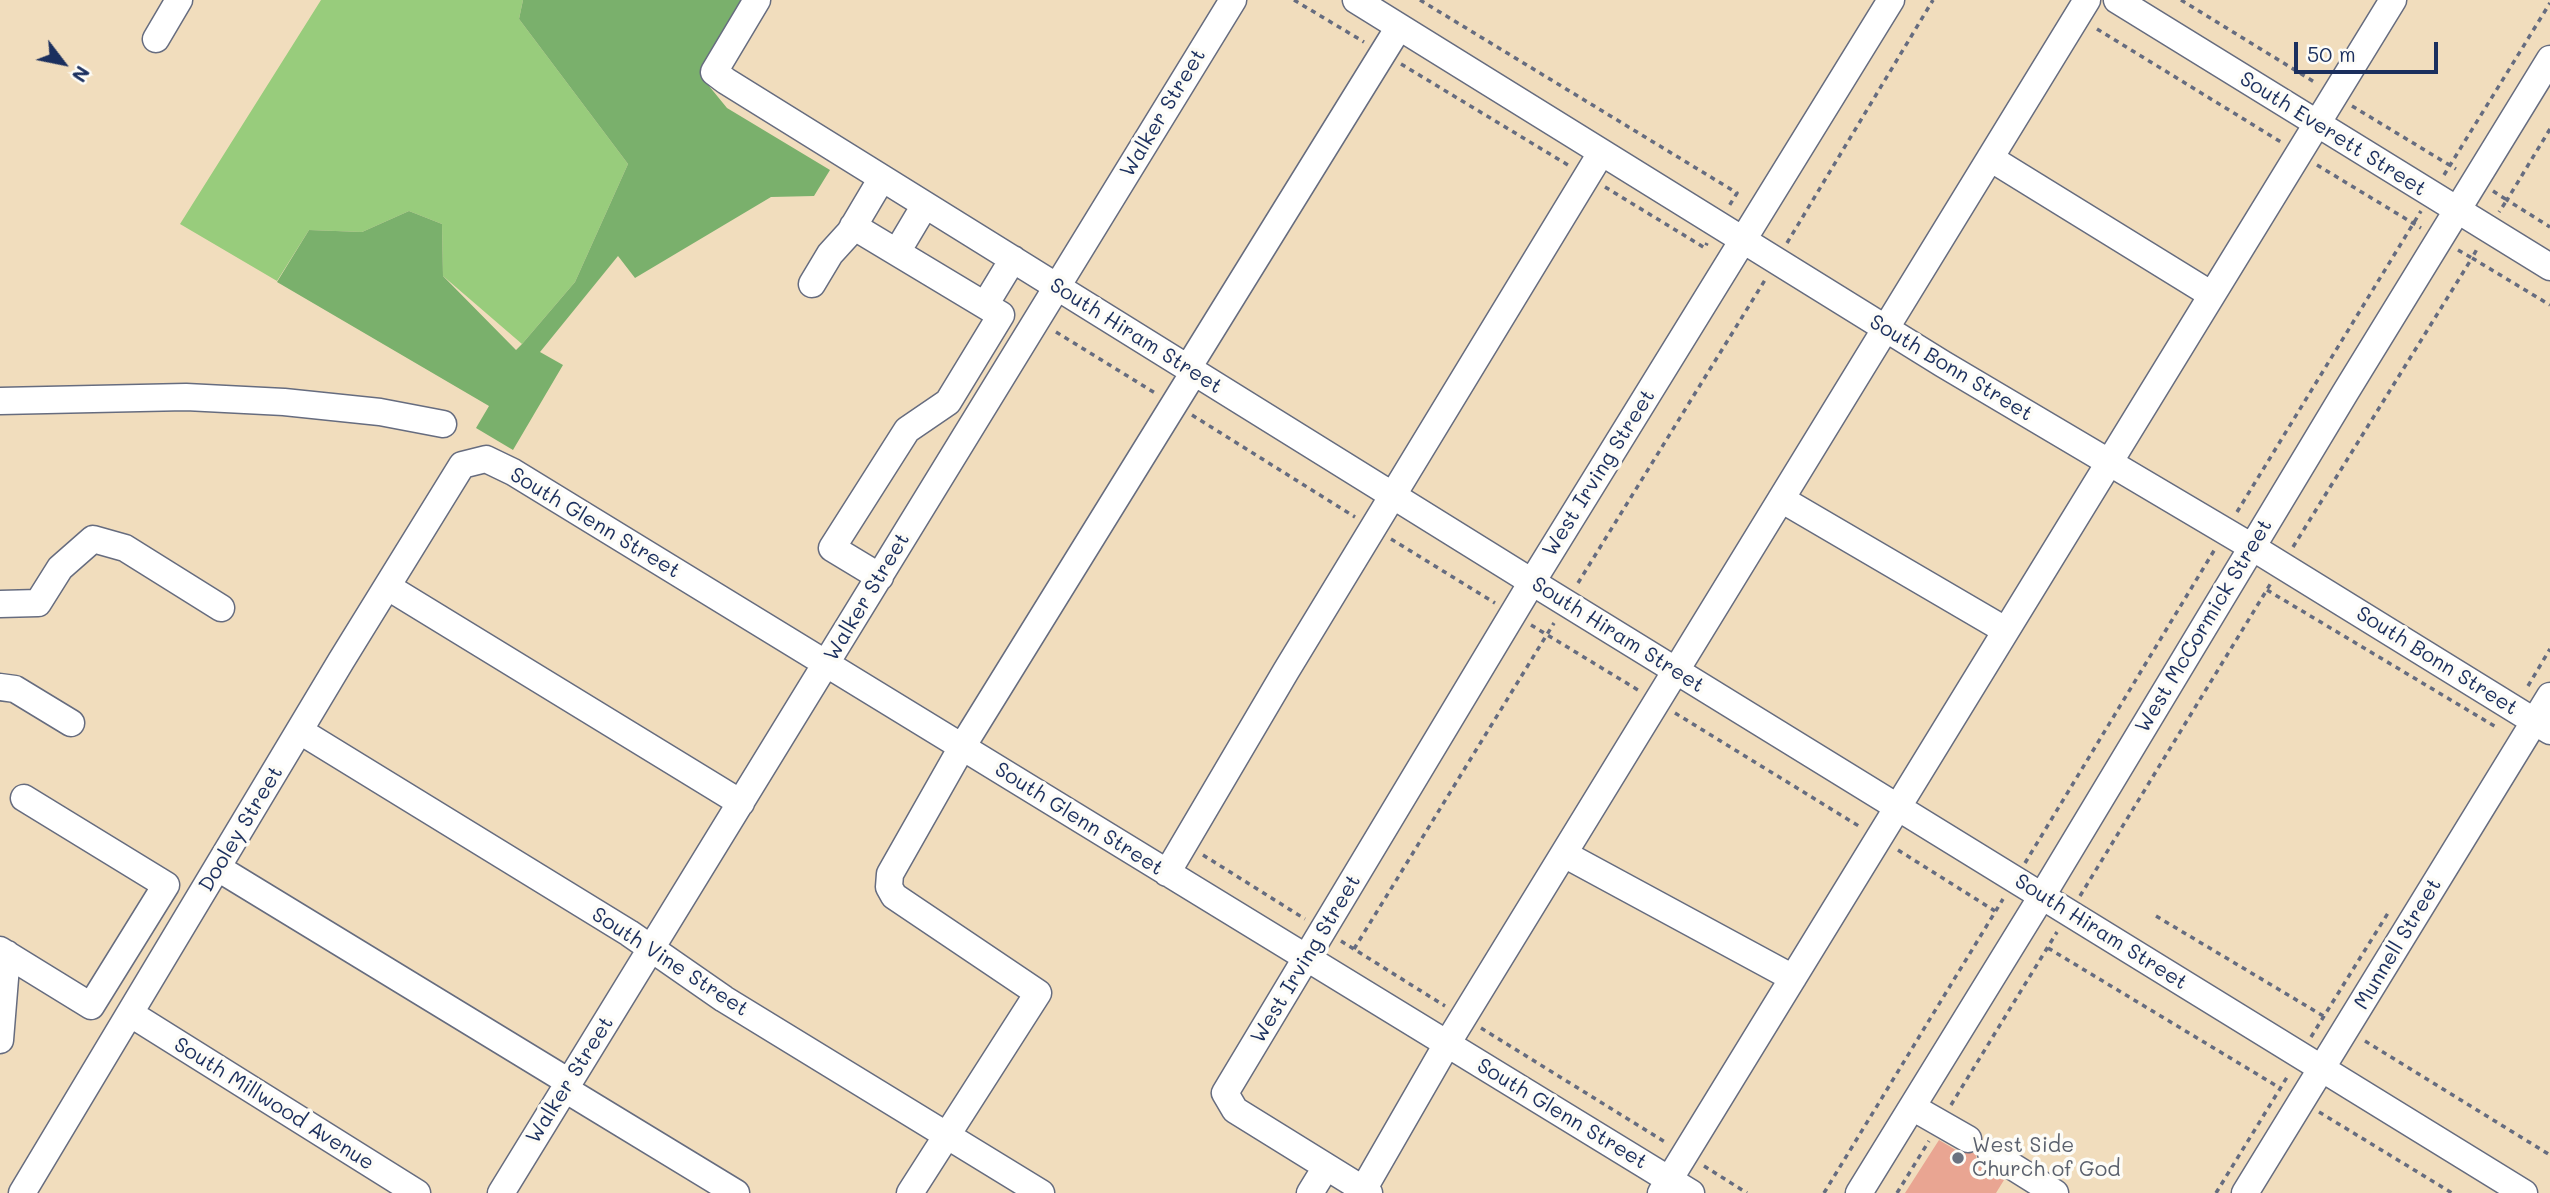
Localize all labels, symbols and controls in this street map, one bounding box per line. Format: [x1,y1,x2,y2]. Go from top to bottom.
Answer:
north arrow [28,28,98,98]
scale bar [2298,28,2442,72]
text: 50 m [2307,40,2356,67]
street label: Walker Street [1115,44,1211,182]
text: N [67,62,96,87]
street label: South Everett Street [2235,66,2431,202]
street label: South Hiram Street [1045,273,1227,399]
street label: South Bonn Street [1865,309,2037,427]
street label: West Irving Street [1537,385,1661,561]
street label: South Glenn Street [505,462,685,584]
street label: West McCormick Street [2130,515,2278,737]
street label: Walker Street [819,528,915,666]
street label: South Hiram Street [1527,572,1709,698]
street label: South Bonn Street [2352,601,2522,721]
street label: South Glenn Street [990,757,1168,881]
street label: Dooley Street [194,762,288,896]
street label: South Hiram Street [2010,869,2192,995]
street label: West Irving Street [1246,870,1366,1048]
street label: Munnell Street [2349,874,2447,1014]
street label: South Vine Street [587,902,753,1022]
street label: Walker Street [521,1012,619,1148]
street label: South Millwood Avenue [169,1032,379,1176]
street label: South Glenn Street [1472,1053,1652,1175]
place label: West Side Church of God [1972,1133,2120,1183]
marker: West Side Church of God [1950,1150,1966,1166]

